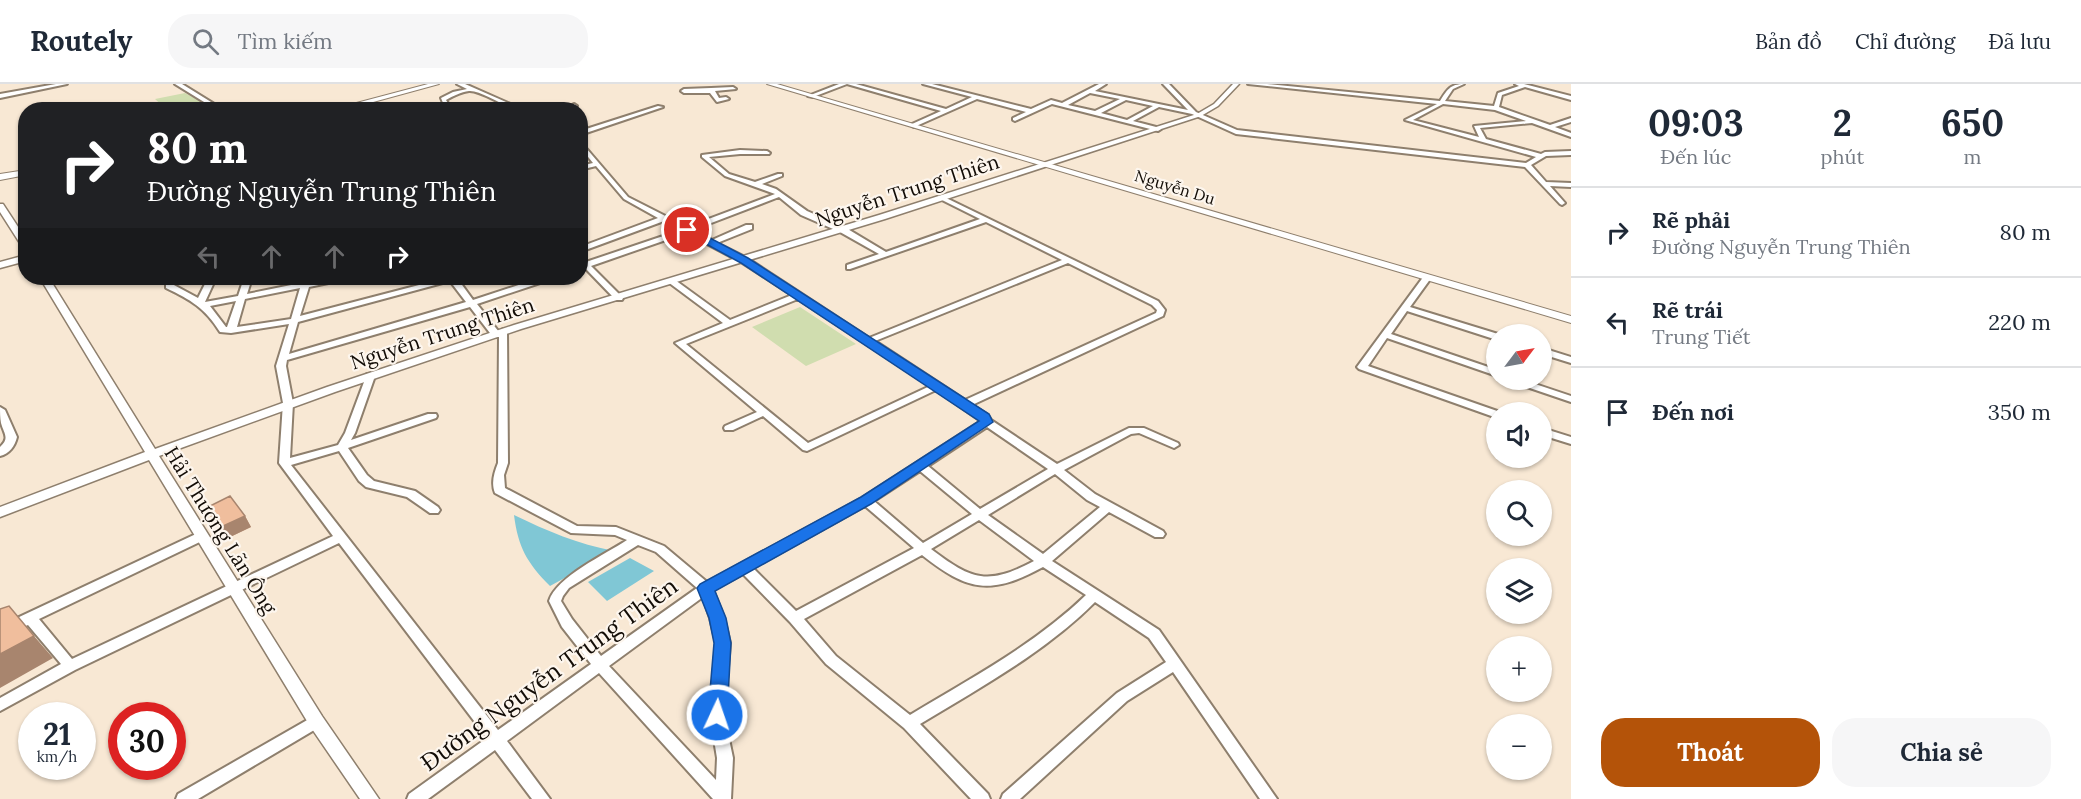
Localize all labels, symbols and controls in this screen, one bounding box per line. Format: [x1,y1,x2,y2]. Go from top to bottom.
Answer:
search box [168,14,588,68]
text: Routely [30,23,132,59]
icon: search [189,25,222,58]
text: Tìm kiếm [237,27,333,55]
text: Bản đồ [1755,28,1822,55]
text: Chỉ đường [1855,28,1955,55]
text: Đã lưu [1988,28,2051,55]
text: 09:03 [1648,100,1744,146]
text: 2 [1833,100,1852,146]
text: 650 [1941,100,2004,146]
text: 80 m [147,121,247,175]
icon: right [48,126,126,204]
text: Đến lúc [1660,144,1731,169]
text: phút [1821,144,1864,169]
text: m [1964,144,1982,169]
street label: Nguyễn Trung Thiên [812,148,1002,232]
street label: Nguyễn Du [1132,165,1218,209]
text: Đường Nguyễn Trung Thiên [147,174,496,208]
pin [661,204,712,255]
text: Rẽ phải [1652,206,1730,234]
icon: arrive [670,213,703,246]
icon: right [1601,216,1634,249]
text: 80 m [2000,218,2051,246]
text: Đường Nguyễn Trung Thiên [1652,234,1911,259]
icon: left [192,240,225,273]
icon: ahead [255,240,288,273]
icon: ahead [318,240,351,273]
icon: right [381,240,414,273]
street label: Nguyễn Trung Thiên [347,291,537,375]
text: Rẽ trái [1652,296,1723,324]
icon: left [1601,306,1634,339]
text: 220 m [1988,308,2051,336]
north arrow [1486,324,1552,390]
map controls [1486,324,1552,780]
text: Trung Tiết [1652,324,1751,349]
icon: arrive [1601,396,1634,429]
text: Đến nơi [1652,398,1734,426]
text: 350 m [1988,398,2051,426]
button: sound [1486,402,1552,468]
street label: Hải Thượng Lãn Ông [159,442,283,619]
button: search [1486,480,1552,546]
button: layers [1486,558,1552,624]
street label: Đường Nguyễn Trung Thiên [414,570,684,778]
button: + [1486,636,1552,702]
position arrow [685,683,749,747]
speed limit sign: 30 [108,702,186,780]
button: − [1486,714,1552,780]
text: 21 [43,715,71,753]
button: Thoát [1601,718,1820,787]
button: Chia sẻ [1832,718,2051,787]
text: km/h [37,747,77,766]

